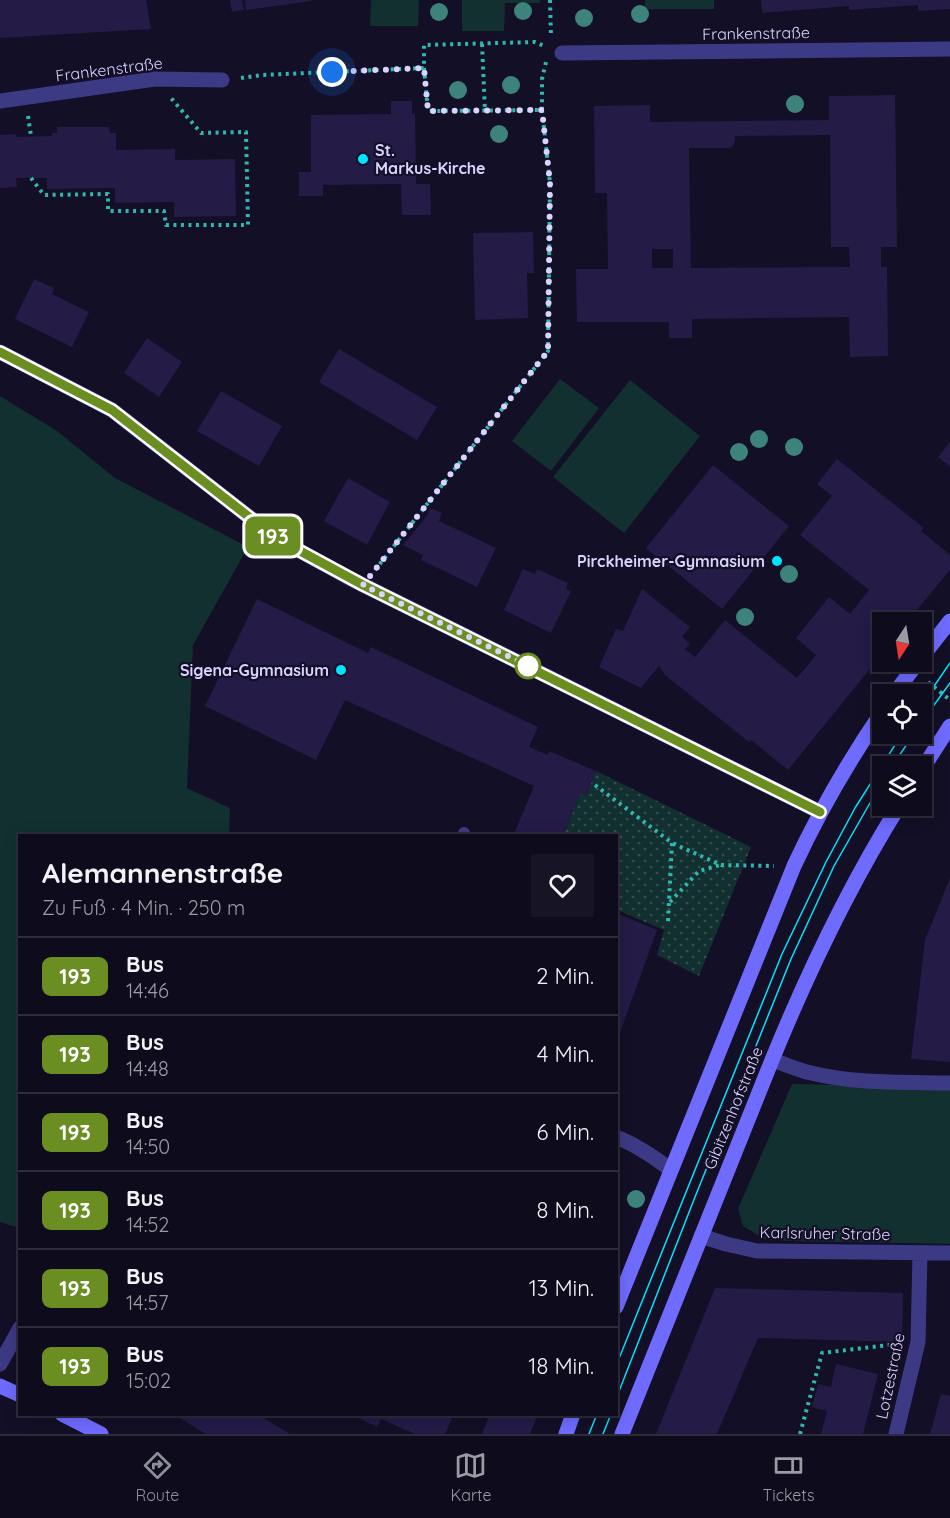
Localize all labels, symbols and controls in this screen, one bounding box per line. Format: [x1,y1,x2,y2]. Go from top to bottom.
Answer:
street label: Frankenstraße [702,22,810,44]
street label: Frankenstraße [54,53,164,85]
your location [317,57,347,87]
place label: St. Markus-Kirche [375,140,486,178]
marker: St. Markus-Kirche [356,152,370,166]
line badge: 193 [238,516,308,556]
text: 193 [257,523,289,549]
place label: Pirckheimer-Gymnasium [577,551,765,571]
marker: Pirckheimer-Gymnasium [770,554,784,568]
north arrow [872,612,932,672]
map controls [872,612,932,816]
unlabelled marker [515,653,541,679]
place label: Sigena-Gymnasium [180,660,329,680]
marker: Sigena-Gymnasium [334,663,348,677]
button: locate [872,684,932,744]
button: layers [872,756,932,816]
button: heart [531,854,594,917]
text: Alemannenstraße [42,855,283,890]
text: Zu Fuß · 4 Min. · 250 m [42,895,245,920]
text: Bus [126,950,164,978]
text: 2 Min. [536,962,594,990]
text: 193 [59,963,91,989]
text: 14:46 [126,978,169,1003]
text: Bus [126,1028,164,1056]
text: 4 Min. [537,1040,594,1068]
text: 193 [59,1041,91,1067]
street label: Gibitzenhofstraße [699,1044,767,1172]
text: 14:48 [126,1056,169,1081]
text: Bus [126,1106,164,1134]
text: 6 Min. [537,1118,594,1146]
text: 193 [59,1119,91,1145]
text: 14:50 [126,1134,170,1159]
text: Bus [126,1184,164,1212]
text: 8 Min. [537,1196,594,1224]
text: 193 [59,1197,91,1223]
text: 14:52 [126,1212,169,1237]
street label: Karlsruher Straße [760,1222,890,1244]
text: Bus [126,1262,164,1290]
text: 13 Min. [529,1274,594,1302]
text: 193 [59,1275,91,1301]
text: 14:57 [126,1290,169,1315]
street label: Lotzestraße [871,1331,909,1421]
text: Bus [126,1340,164,1368]
text: 18 Min. [528,1352,594,1380]
text: 193 [59,1353,91,1379]
text: 15:02 [126,1368,171,1393]
tab: Route [136,1449,179,1505]
tab: Karte [450,1449,491,1505]
tab: Tickets [763,1449,814,1505]

